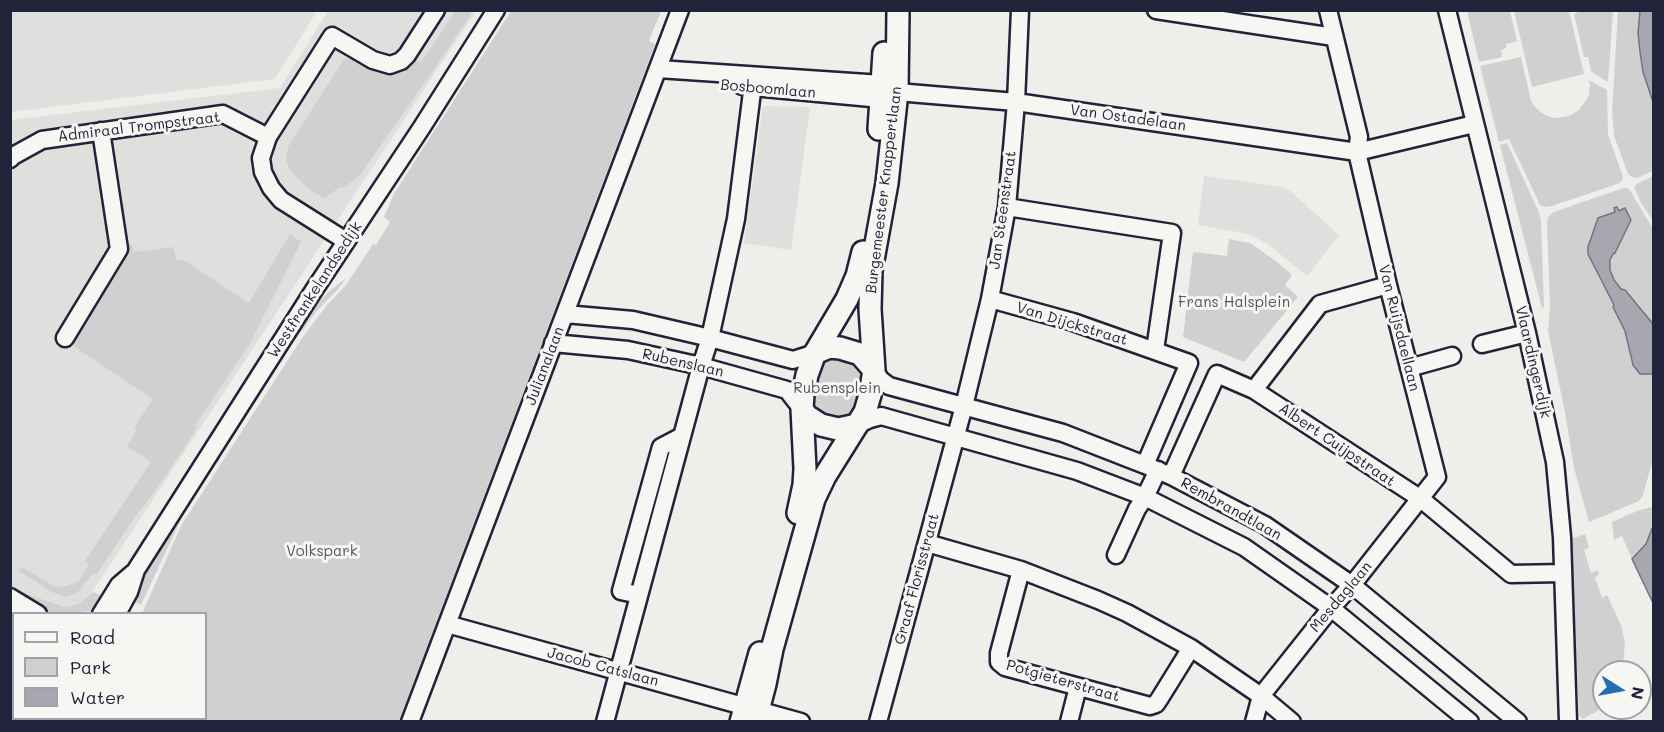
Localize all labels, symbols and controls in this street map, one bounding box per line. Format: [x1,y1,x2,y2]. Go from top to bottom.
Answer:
street label: Bosboomlaan [720,76,816,102]
street label: Burgemeester Knappertlaan [862,85,906,295]
street label: Van Ostadelaan [1069,101,1187,135]
street label: Admiraal Trompstraat [57,108,221,146]
street label: Jan Steenstraat [986,150,1020,270]
street label: Westfrankelandsedijk [264,218,366,362]
street label: Van Ruijsdaellaan [1375,263,1423,393]
park label: Frans Halsplein [1178,293,1290,311]
street label: Van Dijckstraat [1014,299,1130,349]
street label: Vlaardingerdijk [1511,304,1555,420]
street label: Julianalaan [522,324,568,408]
street label: Rubenslaan [641,345,725,381]
park label: Rubensplein [793,379,881,397]
street label: Albert Cuijpstraat [1275,399,1399,491]
street label: Rembrandtlaan [1177,474,1285,544]
street label: Graaf Florisstraat [891,511,943,647]
park label: Volkspark [286,542,358,560]
street label: Mesdaglaan [1306,558,1376,636]
legend [12,612,207,720]
text: Road [70,625,115,649]
street label: Jacob Catslaan [545,644,661,690]
text: Park [70,655,111,679]
street label: Potgieterstraat [1004,656,1122,706]
north arrow [1592,660,1652,720]
text: Water [70,685,125,709]
text: N [1627,685,1650,701]

